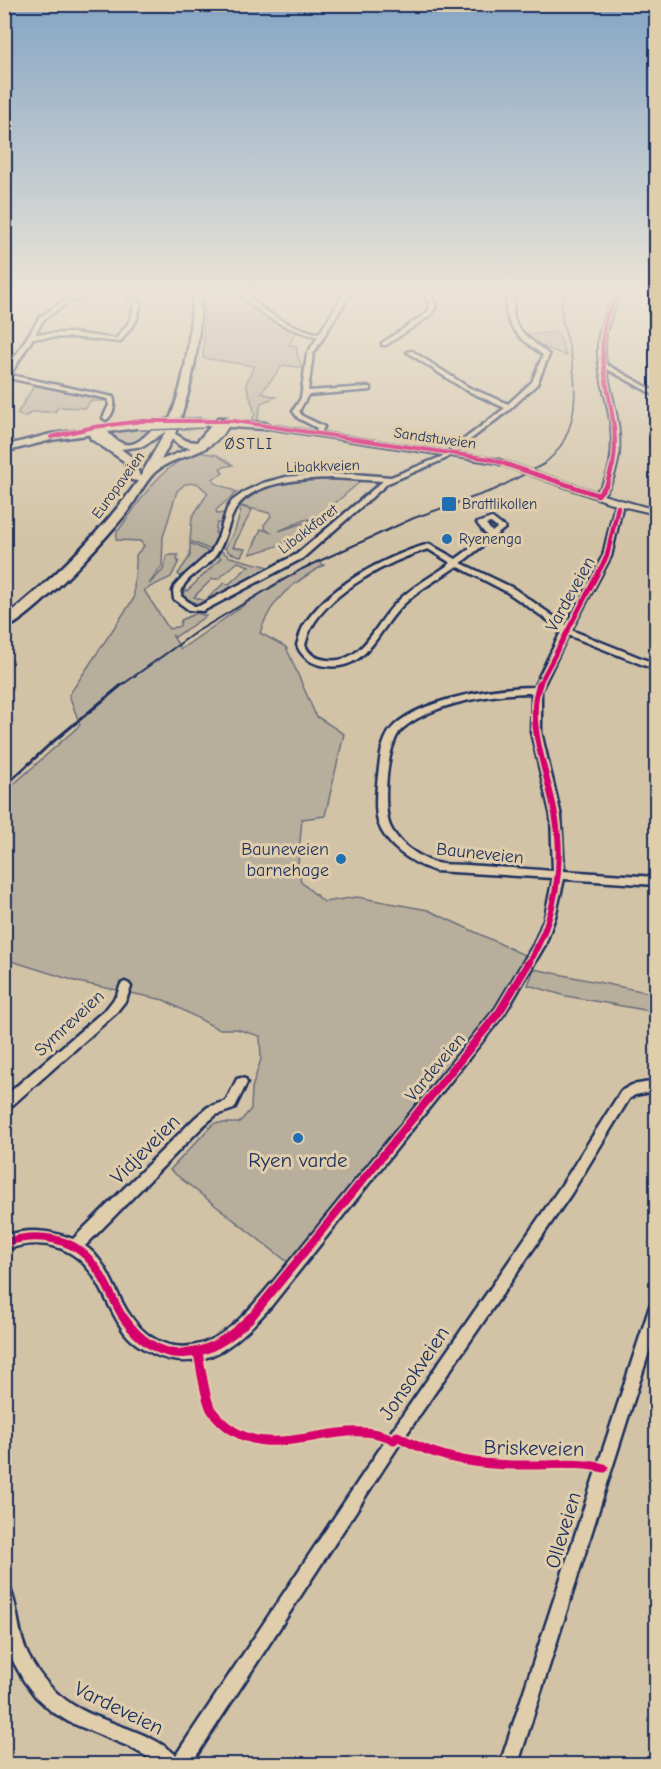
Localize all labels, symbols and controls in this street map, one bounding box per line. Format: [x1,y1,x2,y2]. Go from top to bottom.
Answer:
street label: Sandstuveien [393,423,477,453]
district label: ØSTLI [224,435,274,453]
street label: Europaveien [88,448,148,522]
street label: Libakkveien [286,456,360,476]
marker: Brattlikollen [440,495,458,513]
place label: Brattlikollen [462,495,537,513]
street label: Libakkfaret [275,500,342,558]
place label: Ryenenga [459,530,522,548]
marker: Ryenenga [440,532,454,546]
street label: Vardeveien [541,553,600,635]
street label: Bauneveien [435,838,525,869]
place label: Bauneveien barnehage [241,839,329,881]
marker: Bauneveien barnehage [334,852,348,866]
street label: Symreveien [30,986,109,1061]
street label: Vardeveien [401,1029,470,1106]
street label: Vidjeveien [105,1109,185,1189]
marker: Ryen varde [291,1131,305,1145]
place label: Ryen varde [248,1148,348,1172]
street label: Jonsokveien [374,1322,454,1424]
street label: Briskeveien [483,1435,585,1461]
street label: Olleveien [540,1489,586,1571]
street label: Vardeveien [71,1676,167,1740]

